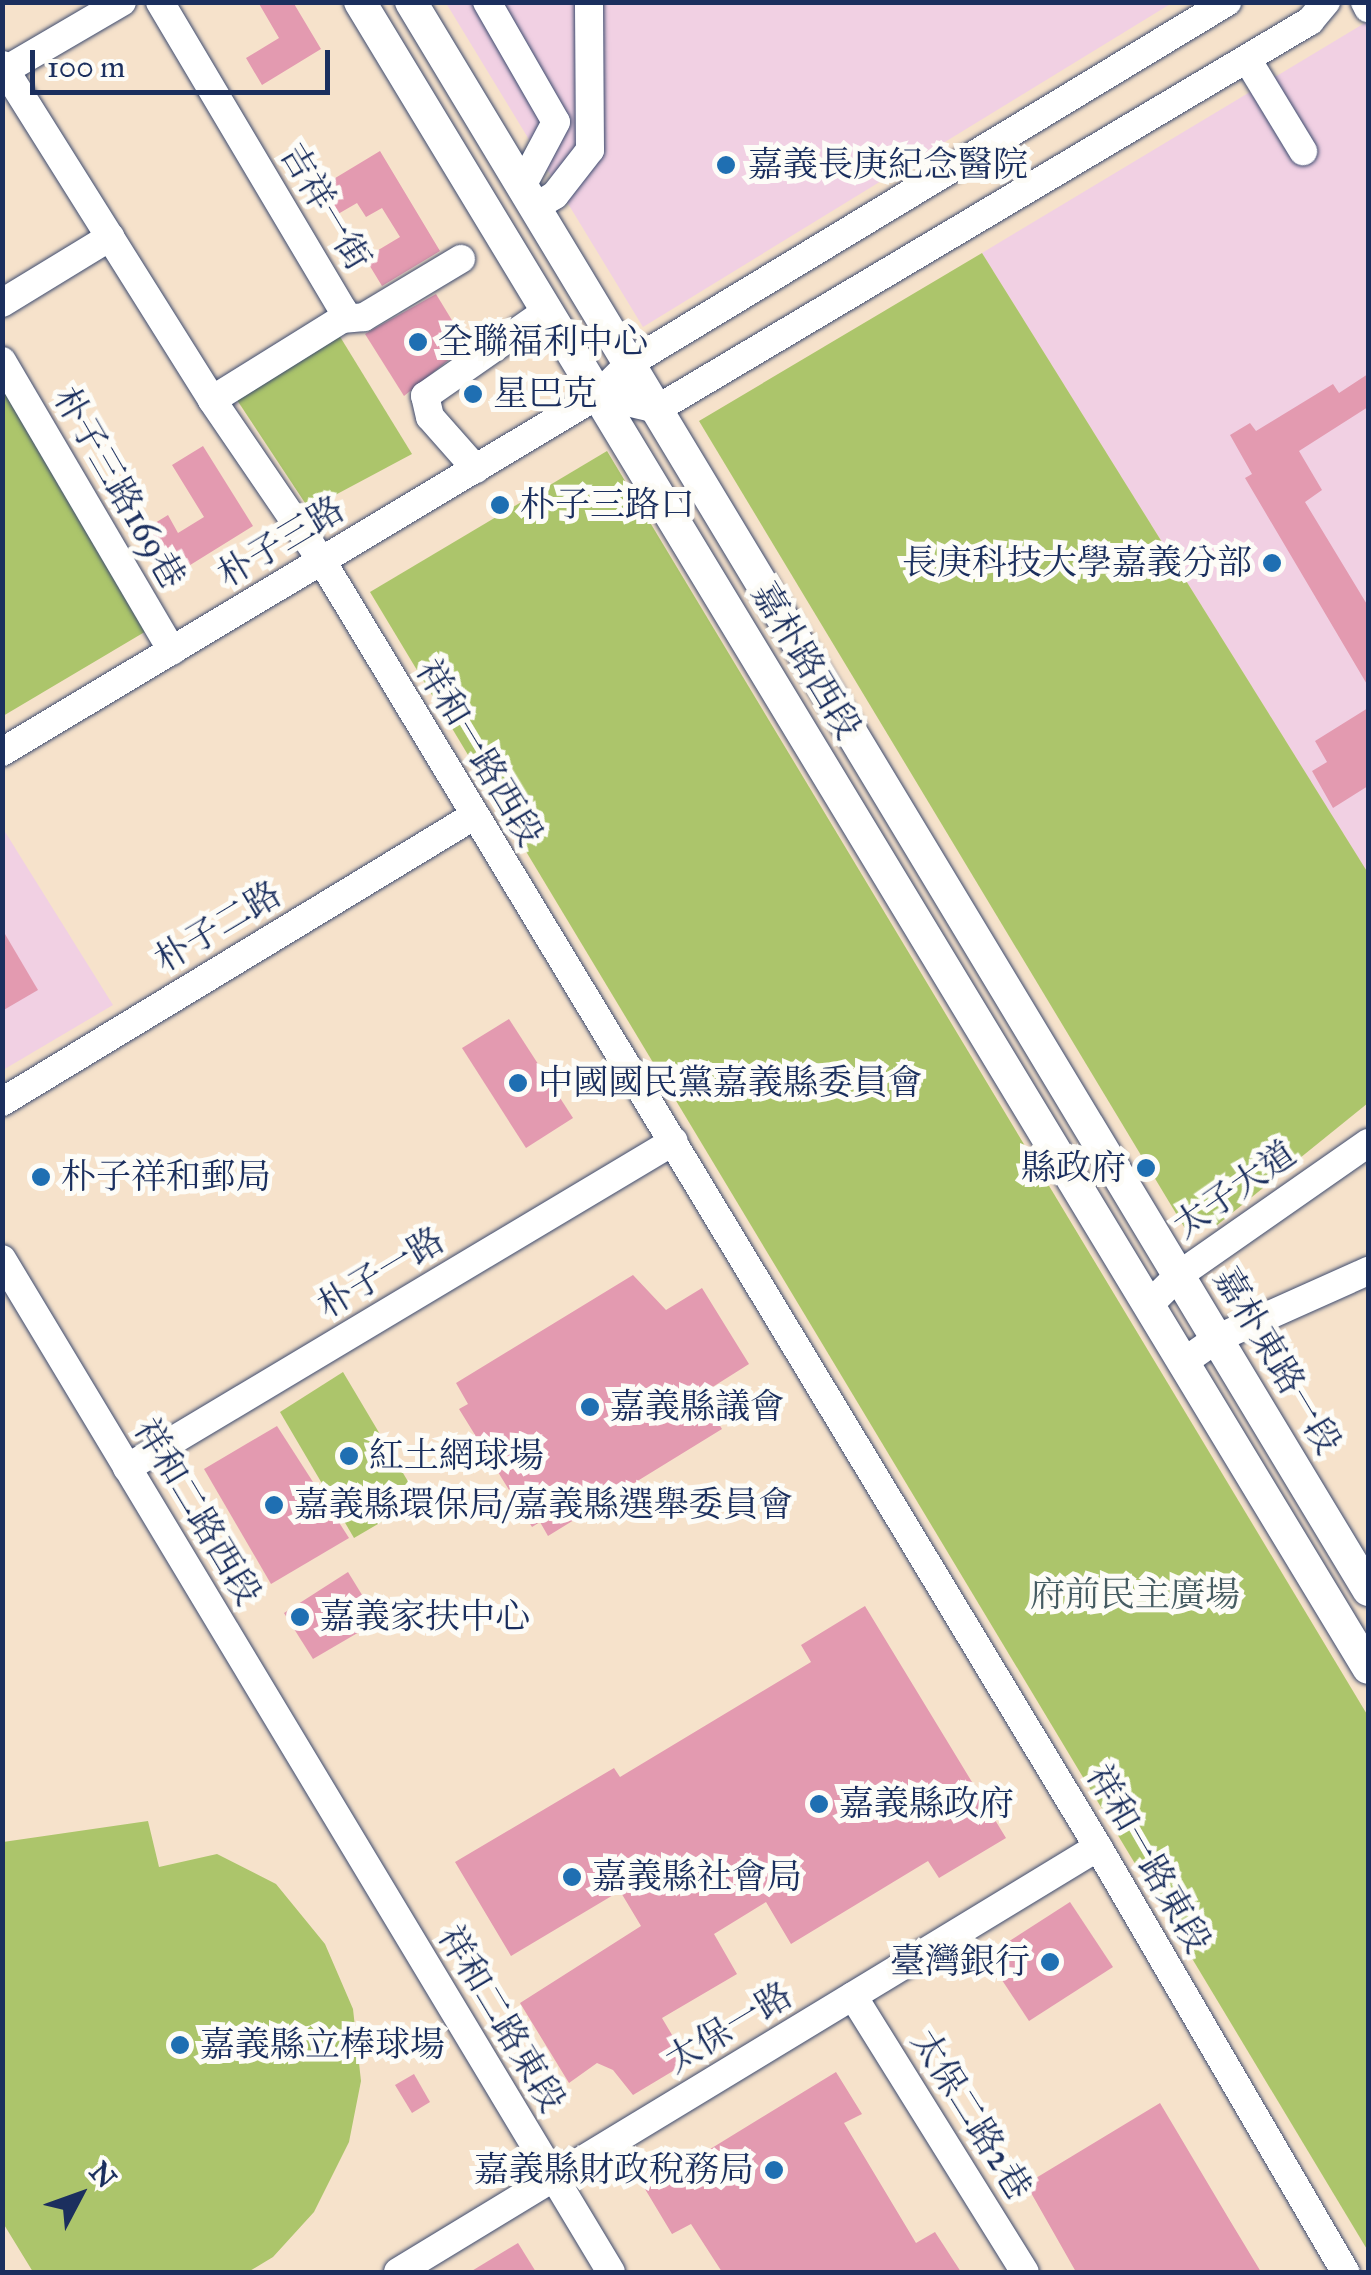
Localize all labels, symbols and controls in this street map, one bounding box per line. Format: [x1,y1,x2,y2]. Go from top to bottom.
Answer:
scale bar [35,30,335,92]
text: 100 m [47,49,125,85]
street label: 吉祥一街 [271,136,379,278]
place label: 嘉義長庚紀念醫院 [748,144,1028,186]
marker: 嘉義長庚紀念醫院 [713,152,739,178]
place label: 全聯福利中心 [438,321,648,363]
marker: 全聯福利中心 [407,331,429,353]
place label: 星巴克 [493,373,598,415]
street label: 朴子三路169巷 [44,380,194,596]
marker: 星巴克 [462,383,484,405]
place label: 朴子三路口 [520,484,695,526]
street label: 朴子三路 [210,488,352,596]
marker: 朴子三路口 [489,494,511,516]
place label: 長庚科技大學嘉義分部 [902,542,1252,584]
marker: 長庚科技大學嘉義分部 [1261,552,1283,574]
street label: 嘉朴路西段 [743,575,869,747]
street label: 祥和一路西段 [407,652,551,854]
street label: 朴子二路 [147,873,289,981]
place label: 中國國民黨嘉義縣委員會 [538,1062,923,1104]
marker: 中國國民黨嘉義縣委員會 [507,1072,529,1094]
street label: 太子大道 [1166,1133,1304,1247]
place label: 縣政府 [1021,1147,1126,1189]
place label: 朴子祥和郵局 [61,1156,271,1198]
marker: 縣政府 [1135,1157,1157,1179]
marker: 朴子祥和郵局 [30,1166,52,1188]
street label: 朴子一路 [310,1219,452,1327]
street label: 嘉朴東路一段 [1205,1260,1349,1462]
place label: 嘉義縣議會 [610,1386,785,1428]
marker: 嘉義縣議會 [579,1396,601,1418]
street label: 祥和二路西段 [125,1411,269,1613]
place label: 紅土網球場 [369,1435,544,1477]
marker: 紅土網球場 [338,1445,360,1467]
place label: 嘉義縣環保局/嘉義縣選舉委員會 [294,1484,793,1526]
marker: 嘉義縣環保局/嘉義縣選舉委員會 [263,1494,285,1516]
park label: 府前民主廣場 [1030,1574,1240,1616]
place label: 嘉義家扶中心 [320,1596,530,1638]
marker: 嘉義家扶中心 [289,1606,311,1628]
street label: 祥和一路東段 [1077,1758,1219,1960]
place label: 嘉義縣政府 [839,1783,1014,1825]
marker: 嘉義縣政府 [808,1793,830,1815]
place label: 嘉義縣社會局 [592,1856,802,1898]
marker: 嘉義縣社會局 [561,1866,583,1888]
street label: 祥和二路東段 [429,1918,573,2120]
place label: 臺灣銀行 [890,1941,1030,1983]
marker: 臺灣銀行 [1039,1951,1061,1973]
street label: 太保一路 [658,1974,800,2082]
street label: 太保二路2巷 [902,2022,1040,2208]
place label: 嘉義縣立棒球場 [200,2024,445,2066]
marker: 嘉義縣立棒球場 [169,2034,191,2056]
north arrow [30,2145,130,2245]
place label: 嘉義縣財政稅務局 [474,2149,754,2191]
text: N [82,2155,124,2195]
marker: 嘉義縣財政稅務局 [763,2159,785,2181]

